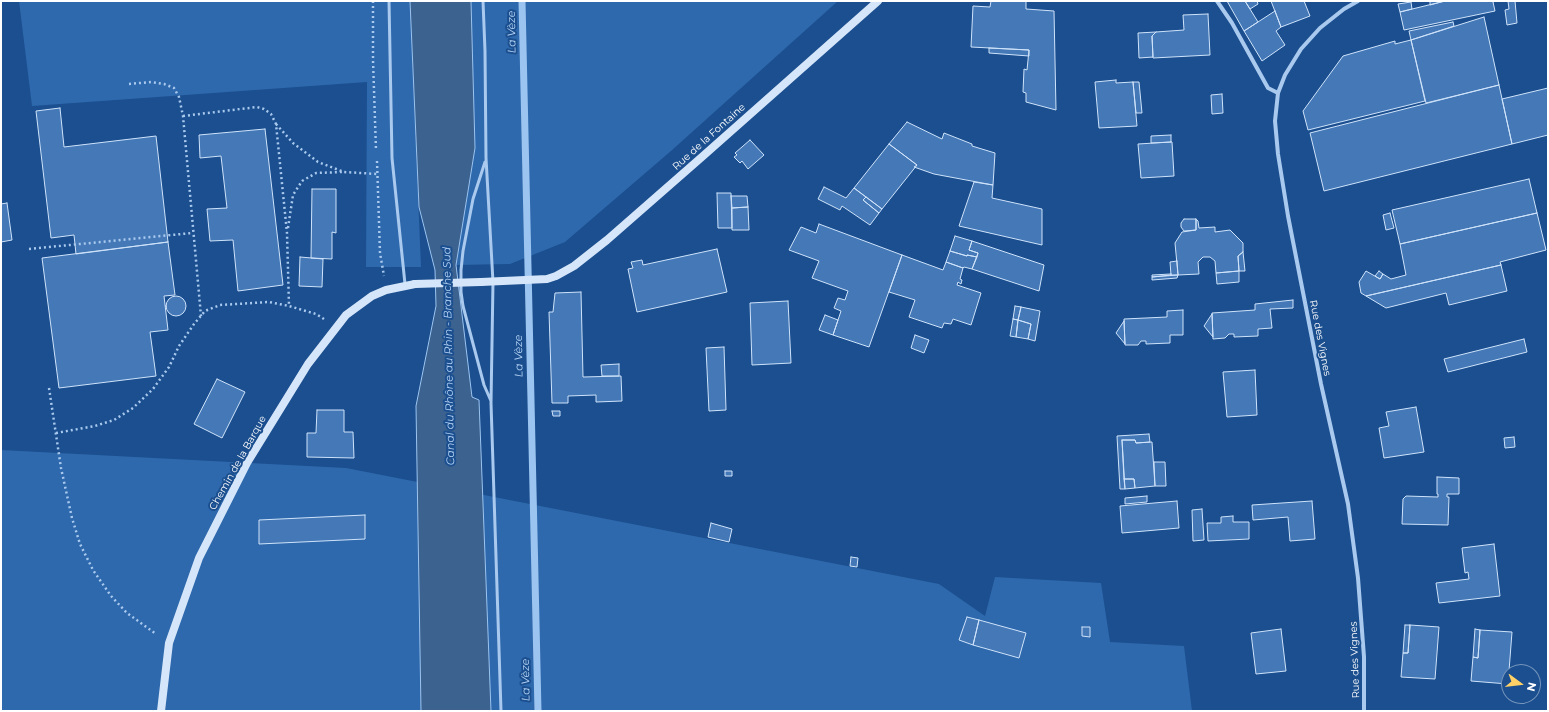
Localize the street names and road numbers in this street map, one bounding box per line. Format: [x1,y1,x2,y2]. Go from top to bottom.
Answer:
street label: Rue de la Fontaine [670,101,748,173]
street label: Rue des Vignes [1307,299,1333,377]
street label: Chemin de la Barque [207,414,269,512]
street label: Rue des Vignes [1348,621,1362,699]

